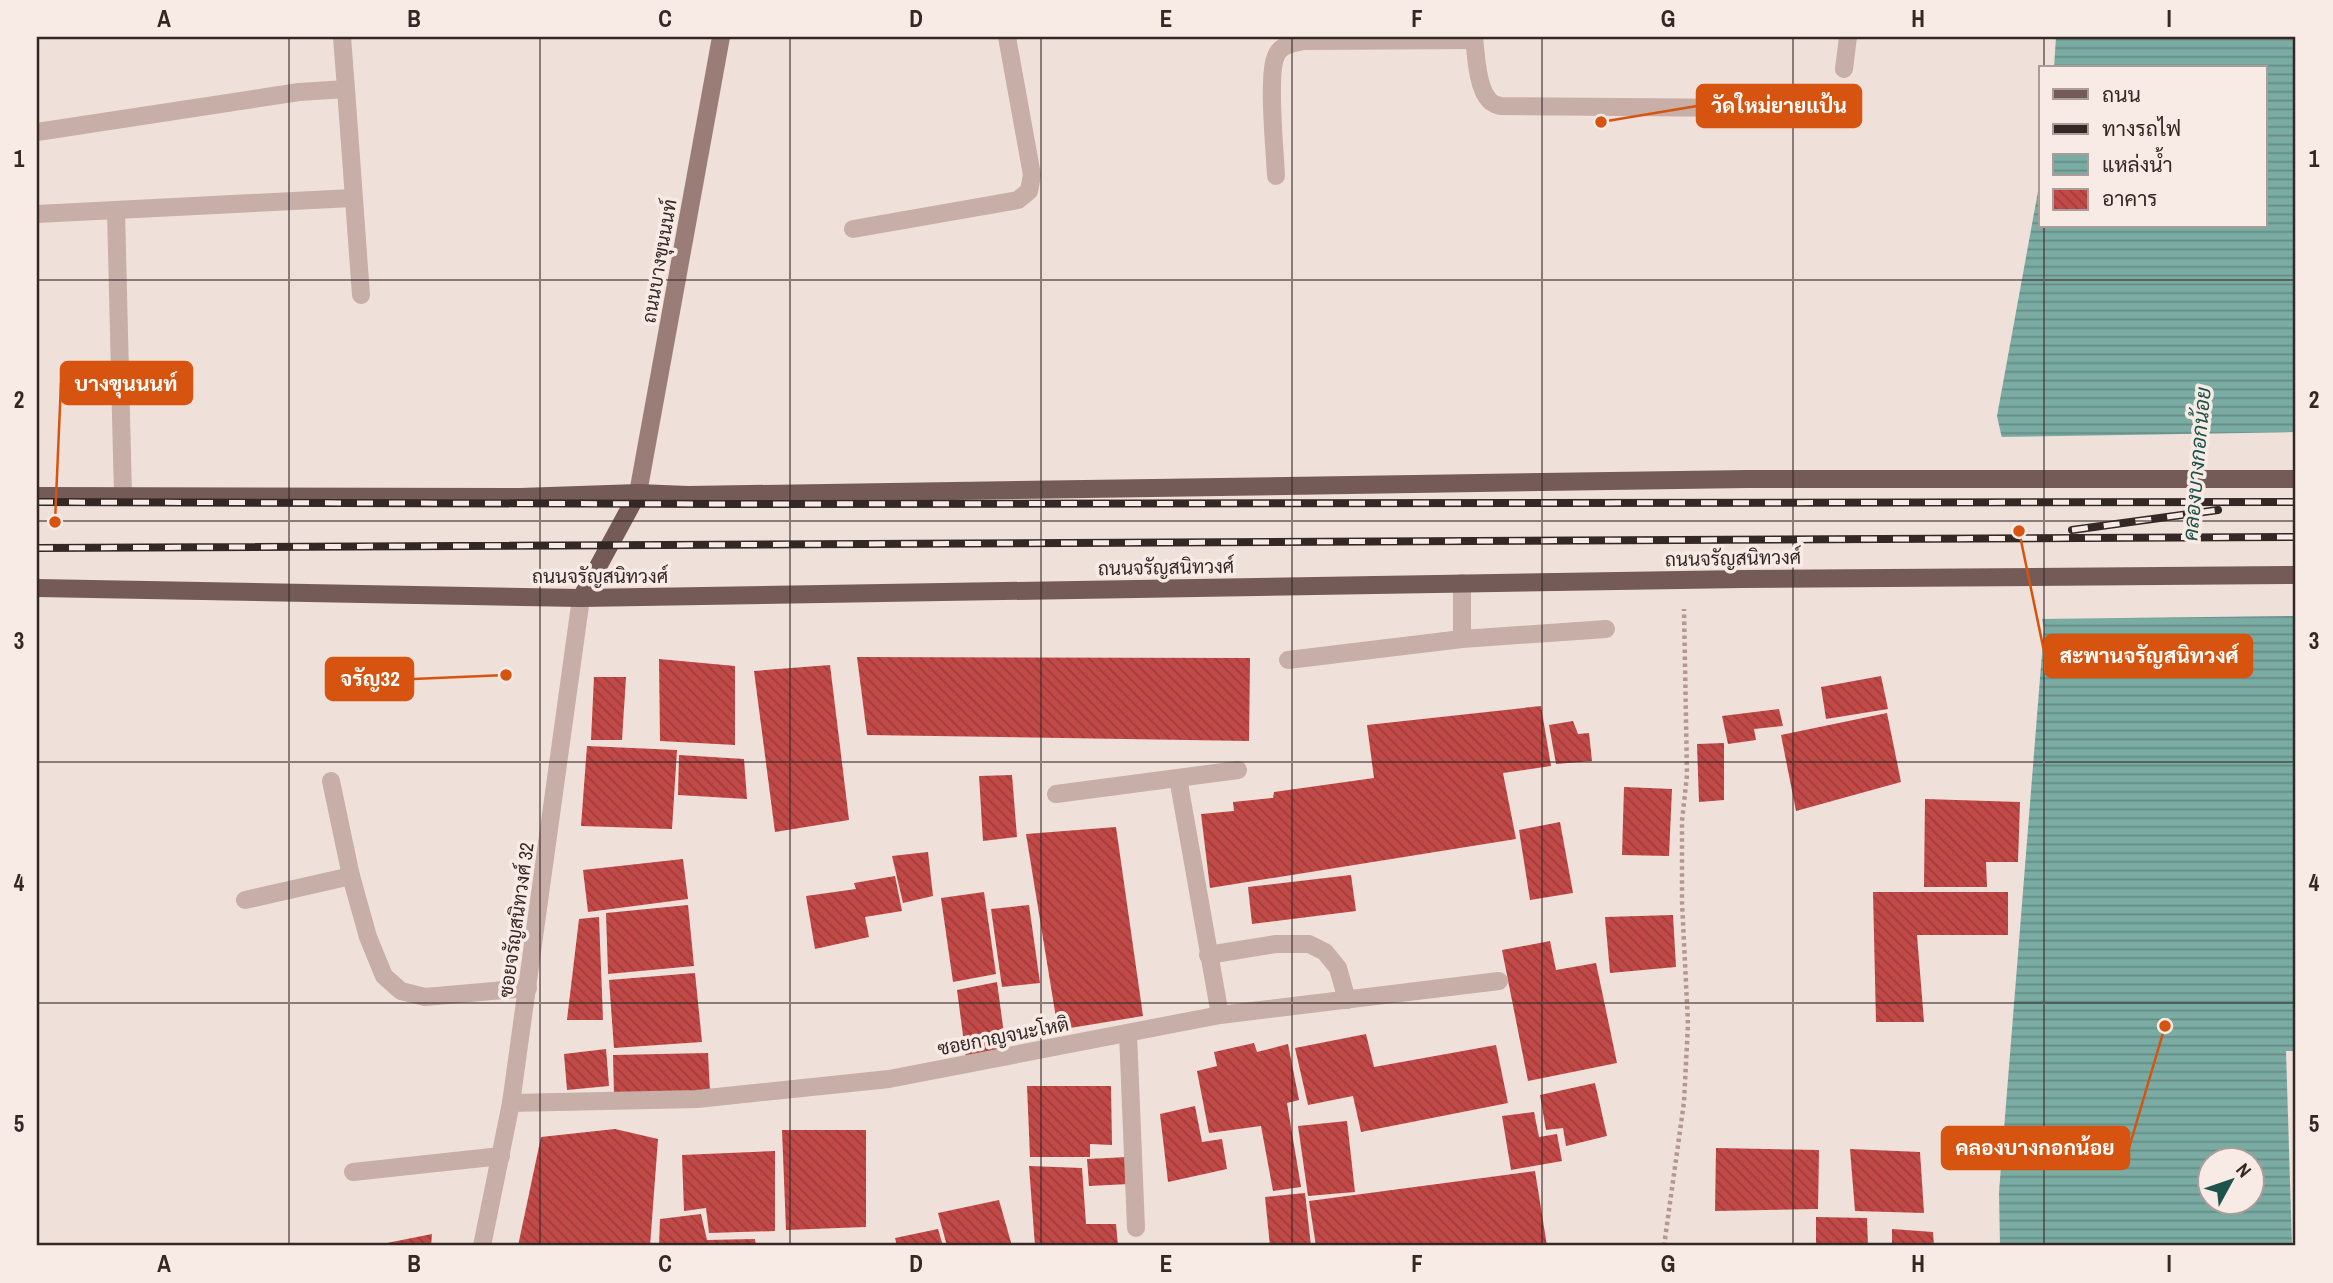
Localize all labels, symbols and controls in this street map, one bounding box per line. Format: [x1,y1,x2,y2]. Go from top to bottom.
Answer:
text: A [157,3,171,34]
text: B [407,3,421,34]
text: C [658,3,672,34]
text: D [909,3,923,34]
text: E [1160,3,1172,34]
text: F [1411,3,1423,34]
text: G [1661,3,1675,34]
text: H [1911,3,1925,34]
text: I [2166,3,2172,34]
legend [2039,66,2266,228]
text: ถนน [2102,80,2141,109]
callout: วัดใหม่ยายแป้น [1697,85,1861,127]
text: วัดใหม่ยายแป้น [1711,91,1847,120]
text: ทางรถไฟ [2102,114,2181,143]
text: 1 [14,143,25,174]
text: 1 [2309,143,2320,174]
text: แหล่งน้ำ [2102,147,2173,179]
text: อาคาร [2102,184,2158,213]
street label: ถนนบางขุนนนท์ [635,197,683,325]
callout: บางขุนนนท์ [61,362,192,404]
text: บางขุนนนท์ [75,369,178,399]
text: 2 [14,384,24,415]
text: 2 [2309,384,2319,415]
water label: คลองบางกอกน้อย [2175,386,2218,542]
street label: ถนนจรัญสนิทวงศ์ [1665,544,1801,572]
street label: ถนนจรัญสนิทวงศ์ [1098,553,1234,581]
street label: ถนนจรัญสนิทวงศ์ [532,563,668,589]
text: 3 [14,625,24,656]
text: 3 [2309,625,2319,656]
callout: สะพานจรัญสนิทวงศ์ [2045,635,2252,677]
text: สะพานจรัญสนิทวงศ์ [2059,641,2240,670]
callout: จรัญ32 [326,658,413,700]
text: จรัญ32 [340,664,400,693]
street label: ซอยจรัญสนิทวงศ์ 32 [492,841,540,999]
text: 4 [14,867,25,898]
text: 4 [2309,867,2320,898]
street label: ซอยกาญจนะโหติ [935,1011,1071,1061]
text: 5 [14,1108,24,1139]
text: 5 [2309,1108,2319,1139]
callout: คลองบางกอกน้อย [1942,1127,2129,1169]
text: คลองบางกอกน้อย [1955,1133,2115,1162]
north arrow [2196,1146,2266,1216]
text: N [2230,1157,2258,1183]
text: A [157,1248,171,1279]
text: B [407,1248,421,1279]
text: C [658,1248,672,1279]
text: D [909,1248,923,1279]
text: E [1160,1248,1172,1279]
text: F [1411,1248,1423,1279]
text: G [1661,1248,1675,1279]
text: H [1911,1248,1925,1279]
text: I [2166,1248,2172,1279]

